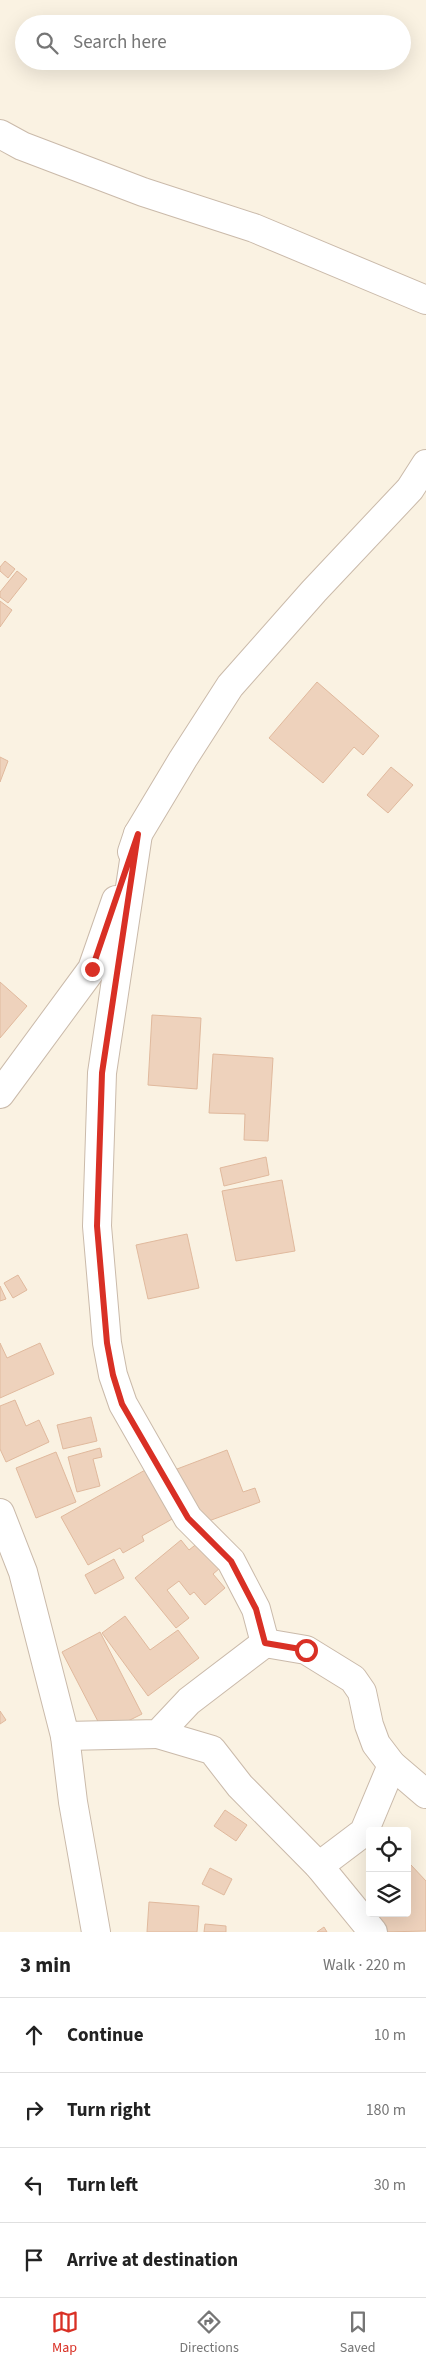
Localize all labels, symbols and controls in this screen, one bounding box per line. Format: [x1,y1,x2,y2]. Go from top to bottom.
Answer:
search box [15,15,411,70]
icon: search [33,29,61,57]
text: Search here [73,29,167,56]
route end [81,958,104,981]
route start [295,1639,318,1662]
map controls [366,1827,411,1917]
button: locate [366,1827,411,1872]
button: layers [366,1872,411,1917]
text: 3 min [20,1950,71,1980]
text: Walk · 220 m [323,1954,406,1976]
icon: ahead [20,2021,48,2049]
text: Continue [67,2022,144,2049]
text: 10 m [374,2024,406,2046]
icon: right [20,2096,48,2124]
text: Turn right [67,2097,151,2124]
text: 180 m [366,2099,406,2121]
icon: left [20,2171,48,2199]
text: Turn left [67,2172,138,2199]
text: 30 m [374,2174,406,2196]
icon: arrive [20,2246,48,2274]
text: Arrive at destination [67,2247,238,2274]
tab: Map [51,2308,79,2358]
tab: Directions [180,2308,239,2358]
tab: Saved [340,2308,375,2358]

